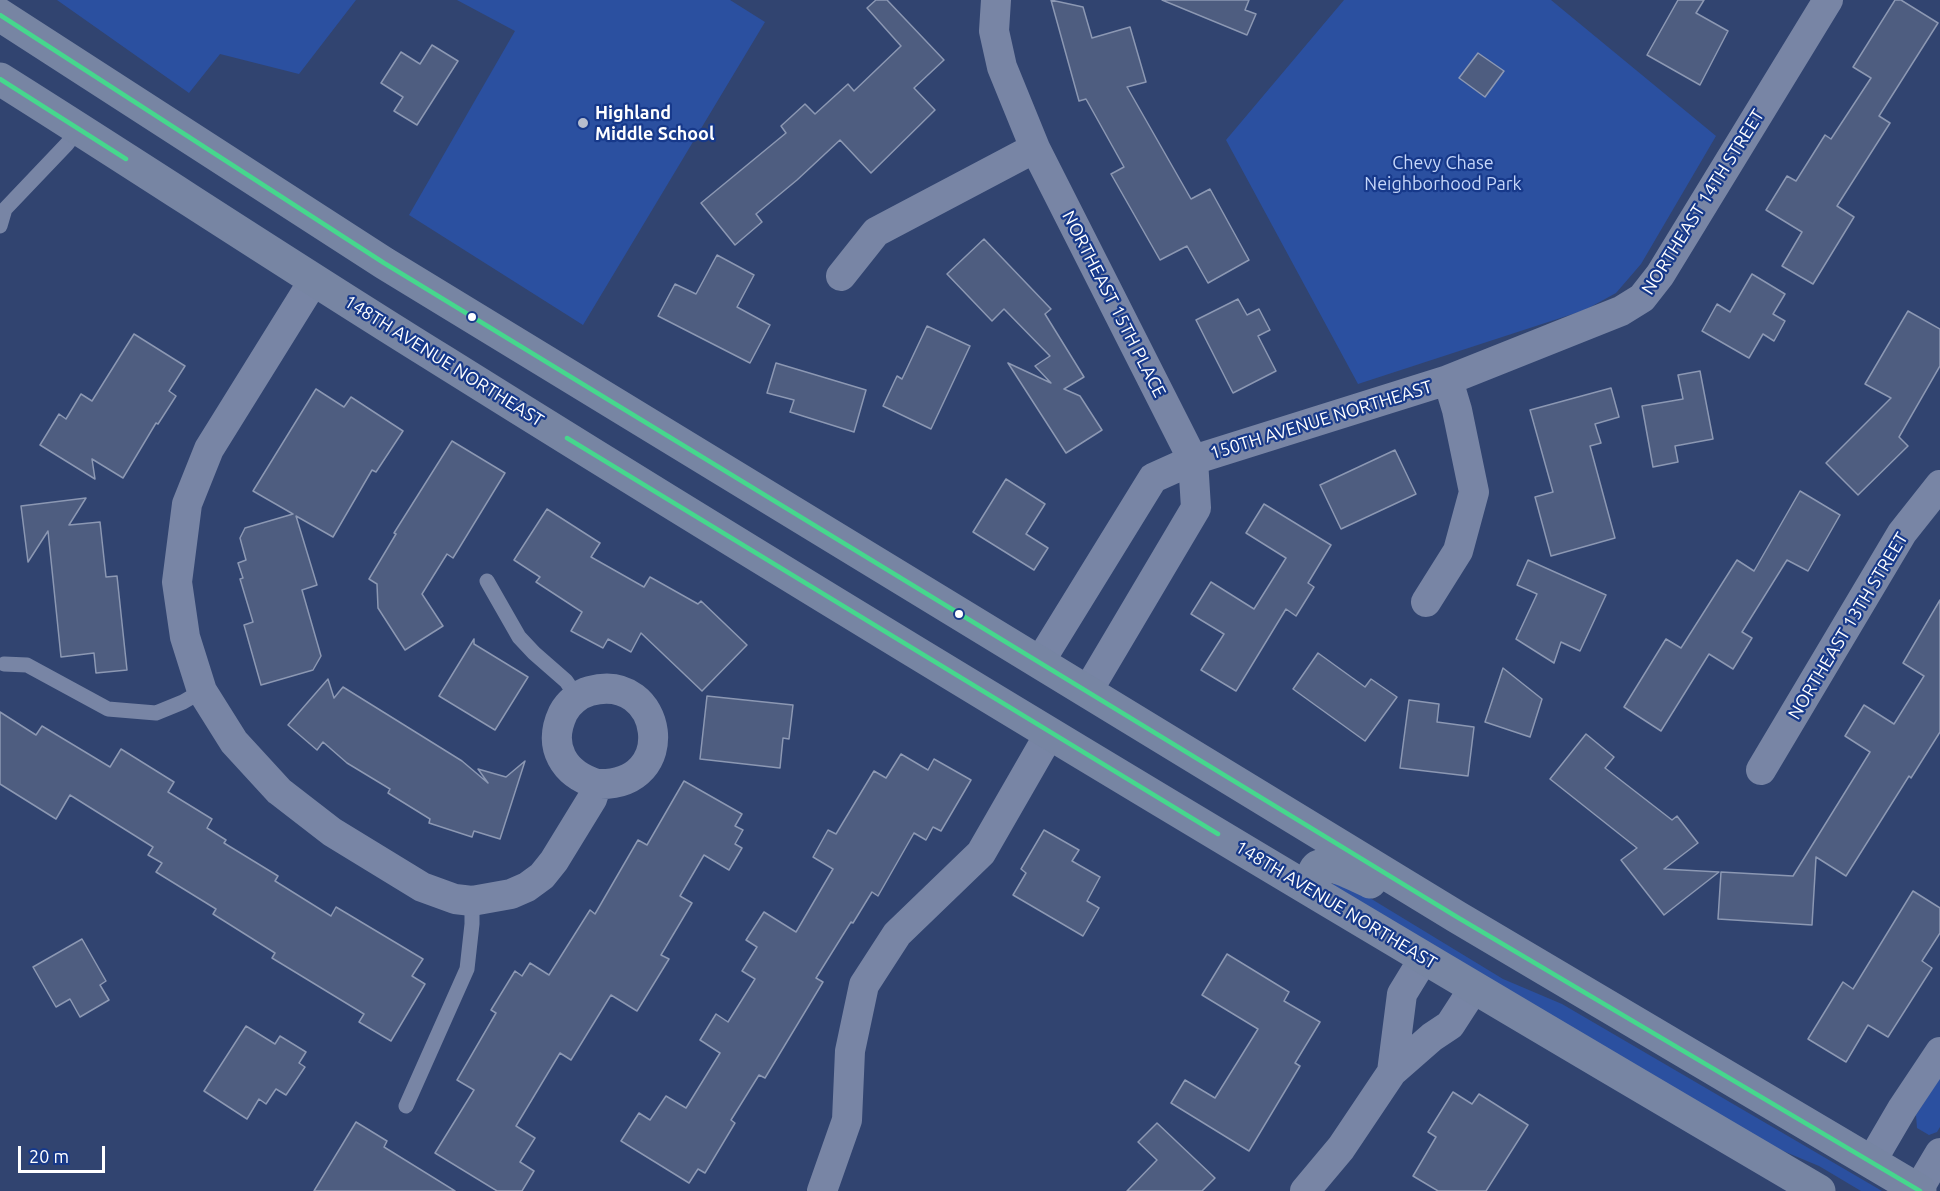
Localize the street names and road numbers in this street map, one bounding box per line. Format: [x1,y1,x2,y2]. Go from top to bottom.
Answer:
street label: NORTHEAST 14TH STREET [1637,105,1769,299]
street label: NORTHEAST 15TH PLACE [1057,207,1171,401]
street label: 148TH AVENUE NORTHEAST [340,291,548,431]
street label: 150TH AVENUE NORTHEAST [1207,376,1435,464]
street label: NORTHEAST 13TH STREET [1784,529,1912,723]
street label: 148TH AVENUE NORTHEAST [1231,836,1441,974]

